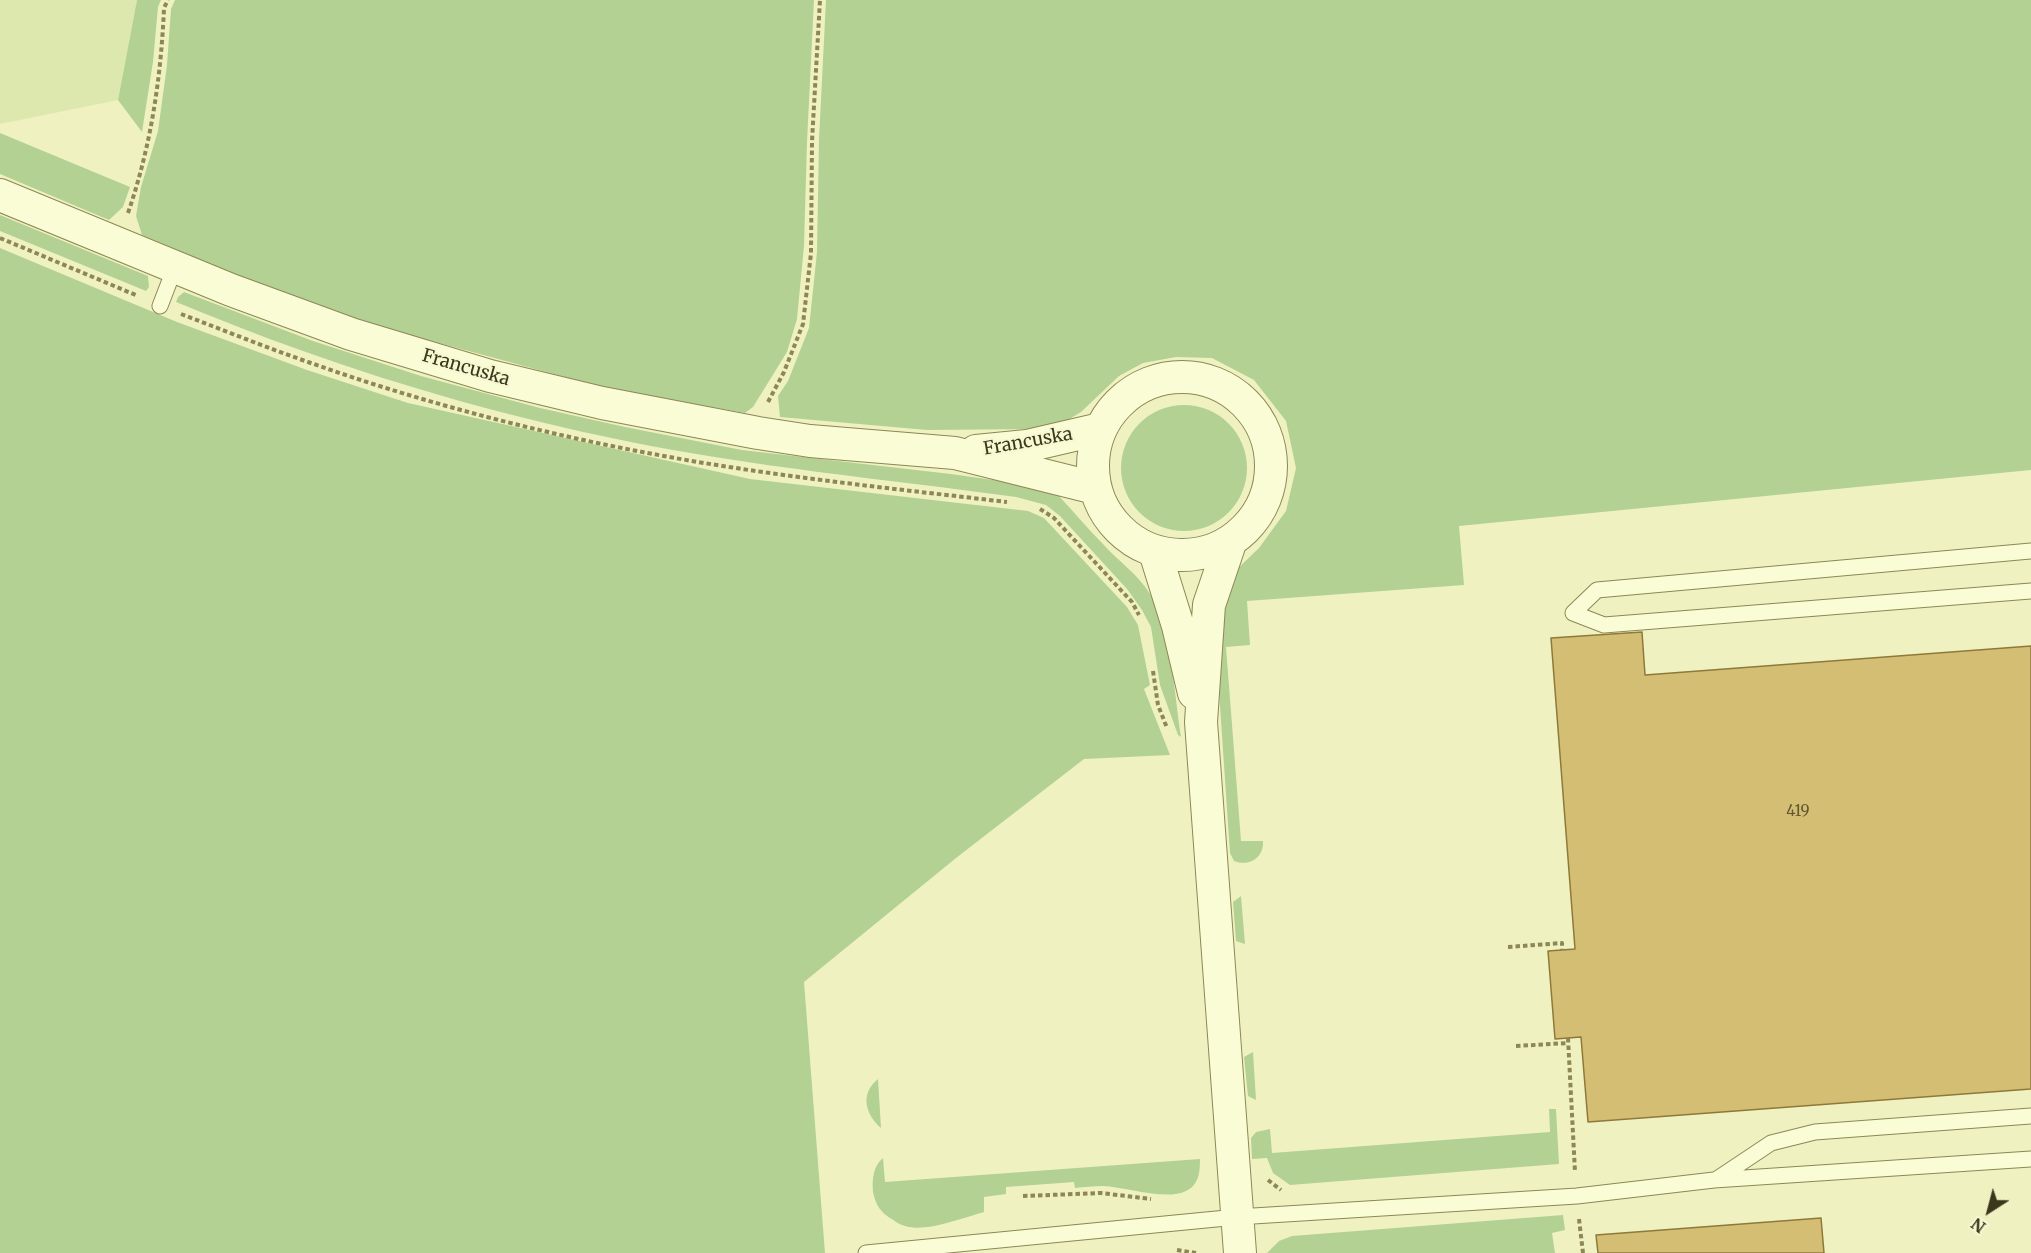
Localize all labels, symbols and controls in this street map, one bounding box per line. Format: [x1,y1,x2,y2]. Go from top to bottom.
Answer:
street label: Francuska [420,345,512,391]
street label: Francuska [982,424,1074,460]
house number: 419 [1786,803,1810,821]
north arrow [1959,1181,2019,1241]
text: N [1967,1214,1989,1237]

